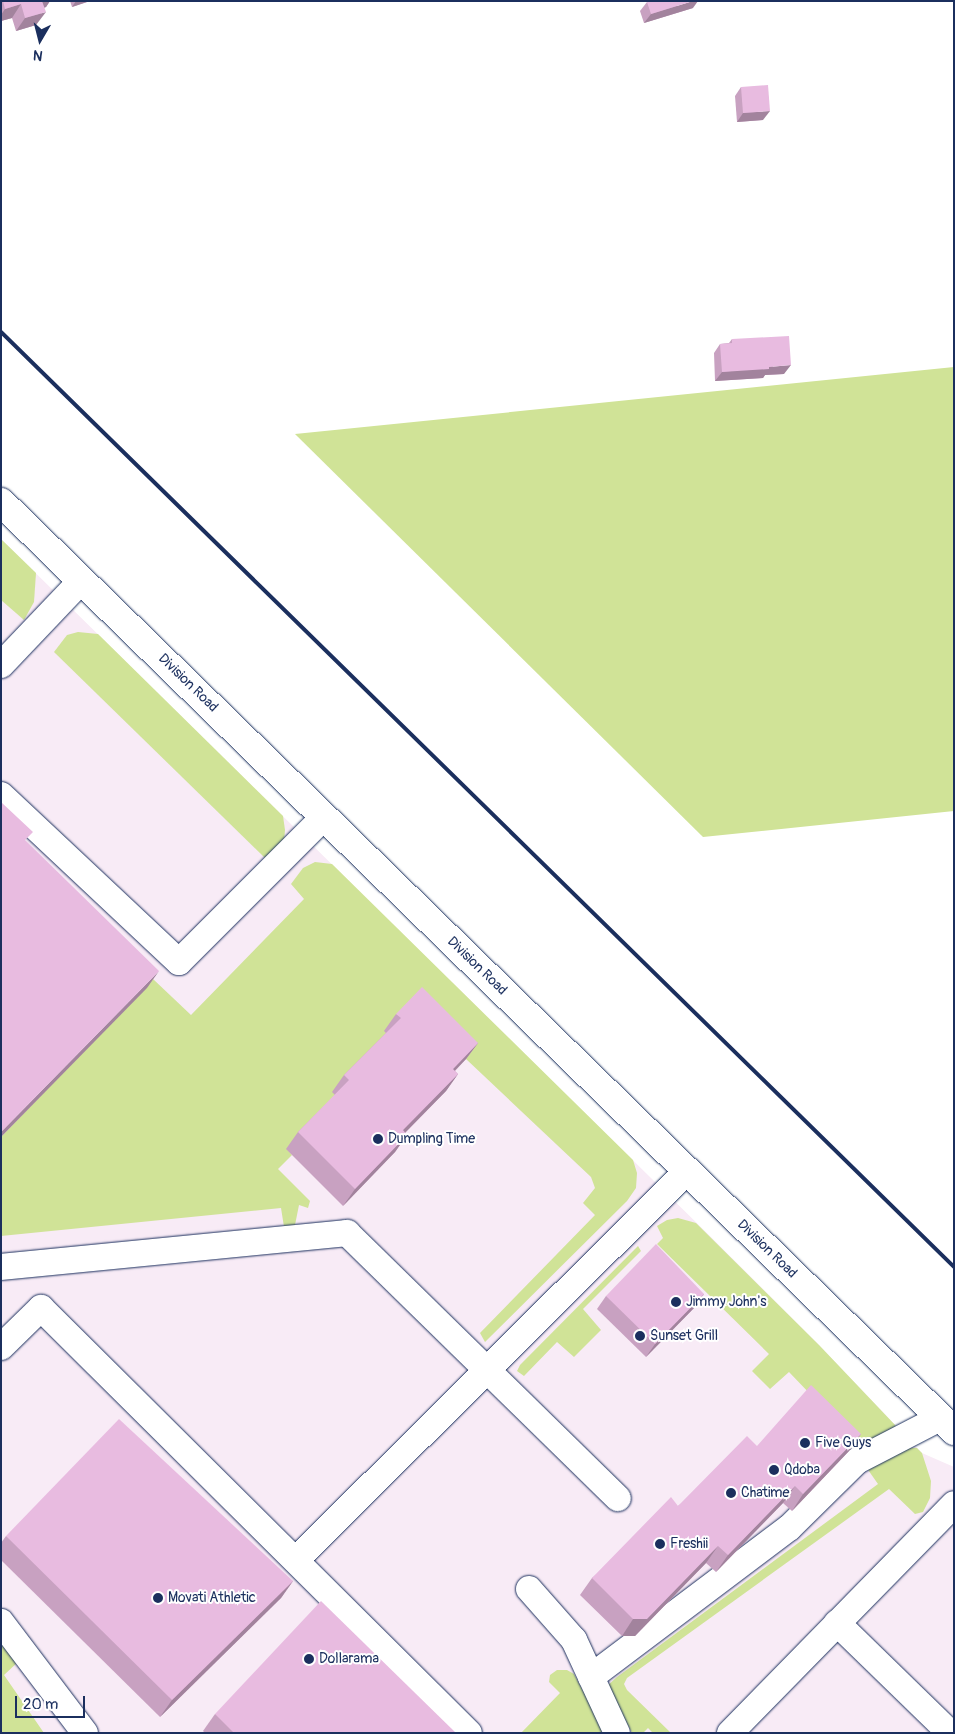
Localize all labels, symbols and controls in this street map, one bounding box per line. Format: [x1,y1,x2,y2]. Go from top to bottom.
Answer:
north arrow [15,15,65,65]
text: N [32,46,44,64]
street label: Division Road [155,650,221,716]
street label: Division Road [444,933,510,999]
place label: Dumpling Time [388,1131,475,1147]
marker: Dumpling Time [372,1133,384,1145]
street label: Division Road [734,1216,800,1282]
place label: Jimmy John's [686,1294,766,1310]
marker: Jimmy John's [670,1296,682,1308]
place label: Sunset Grill [650,1328,718,1344]
marker: Sunset Grill [634,1330,646,1342]
place label: Five Guys [815,1435,871,1451]
marker: Five Guys [799,1437,811,1449]
place label: Qdoba [784,1462,820,1478]
marker: Qdoba [768,1464,780,1476]
place label: Chatime [741,1485,789,1501]
marker: Chatime [725,1487,737,1499]
place label: Freshii [670,1536,708,1552]
marker: Freshii [654,1538,666,1550]
place label: Movati Athletic [168,1590,256,1606]
marker: Movati Athletic [152,1592,164,1604]
place label: Dollarama [319,1651,379,1667]
marker: Dollarama [303,1653,315,1665]
scale bar [18,1686,88,1718]
text: 20 m [23,1695,58,1714]

